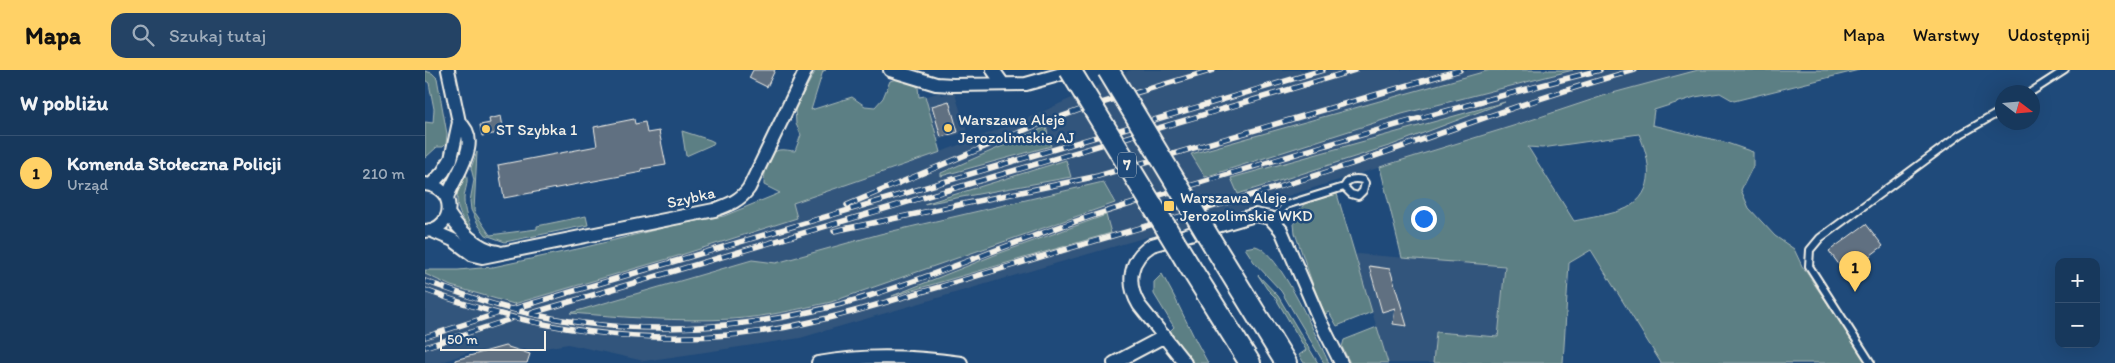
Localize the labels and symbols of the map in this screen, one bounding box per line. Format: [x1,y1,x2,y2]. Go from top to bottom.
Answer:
north arrow [1995,85,2040,130]
place label: Warszawa Aleje Jerozolimskie AJ [958,110,1074,147]
place label: ST Szybka 1 [496,120,578,139]
marker: Warszawa Aleje Jerozolimskie AJ [942,122,954,134]
marker: ST Szybka 1 [480,123,492,135]
road number: 7 [1118,152,1136,178]
street label: Szybka [665,183,718,212]
place label: Warszawa Aleje Jerozolimskie WKD [1180,188,1313,225]
marker: Warszawa Aleje Jerozolimskie WKD [1162,199,1176,213]
your location [1411,206,1437,232]
pin: 1 [1839,251,1871,292]
scale bar [440,328,546,351]

